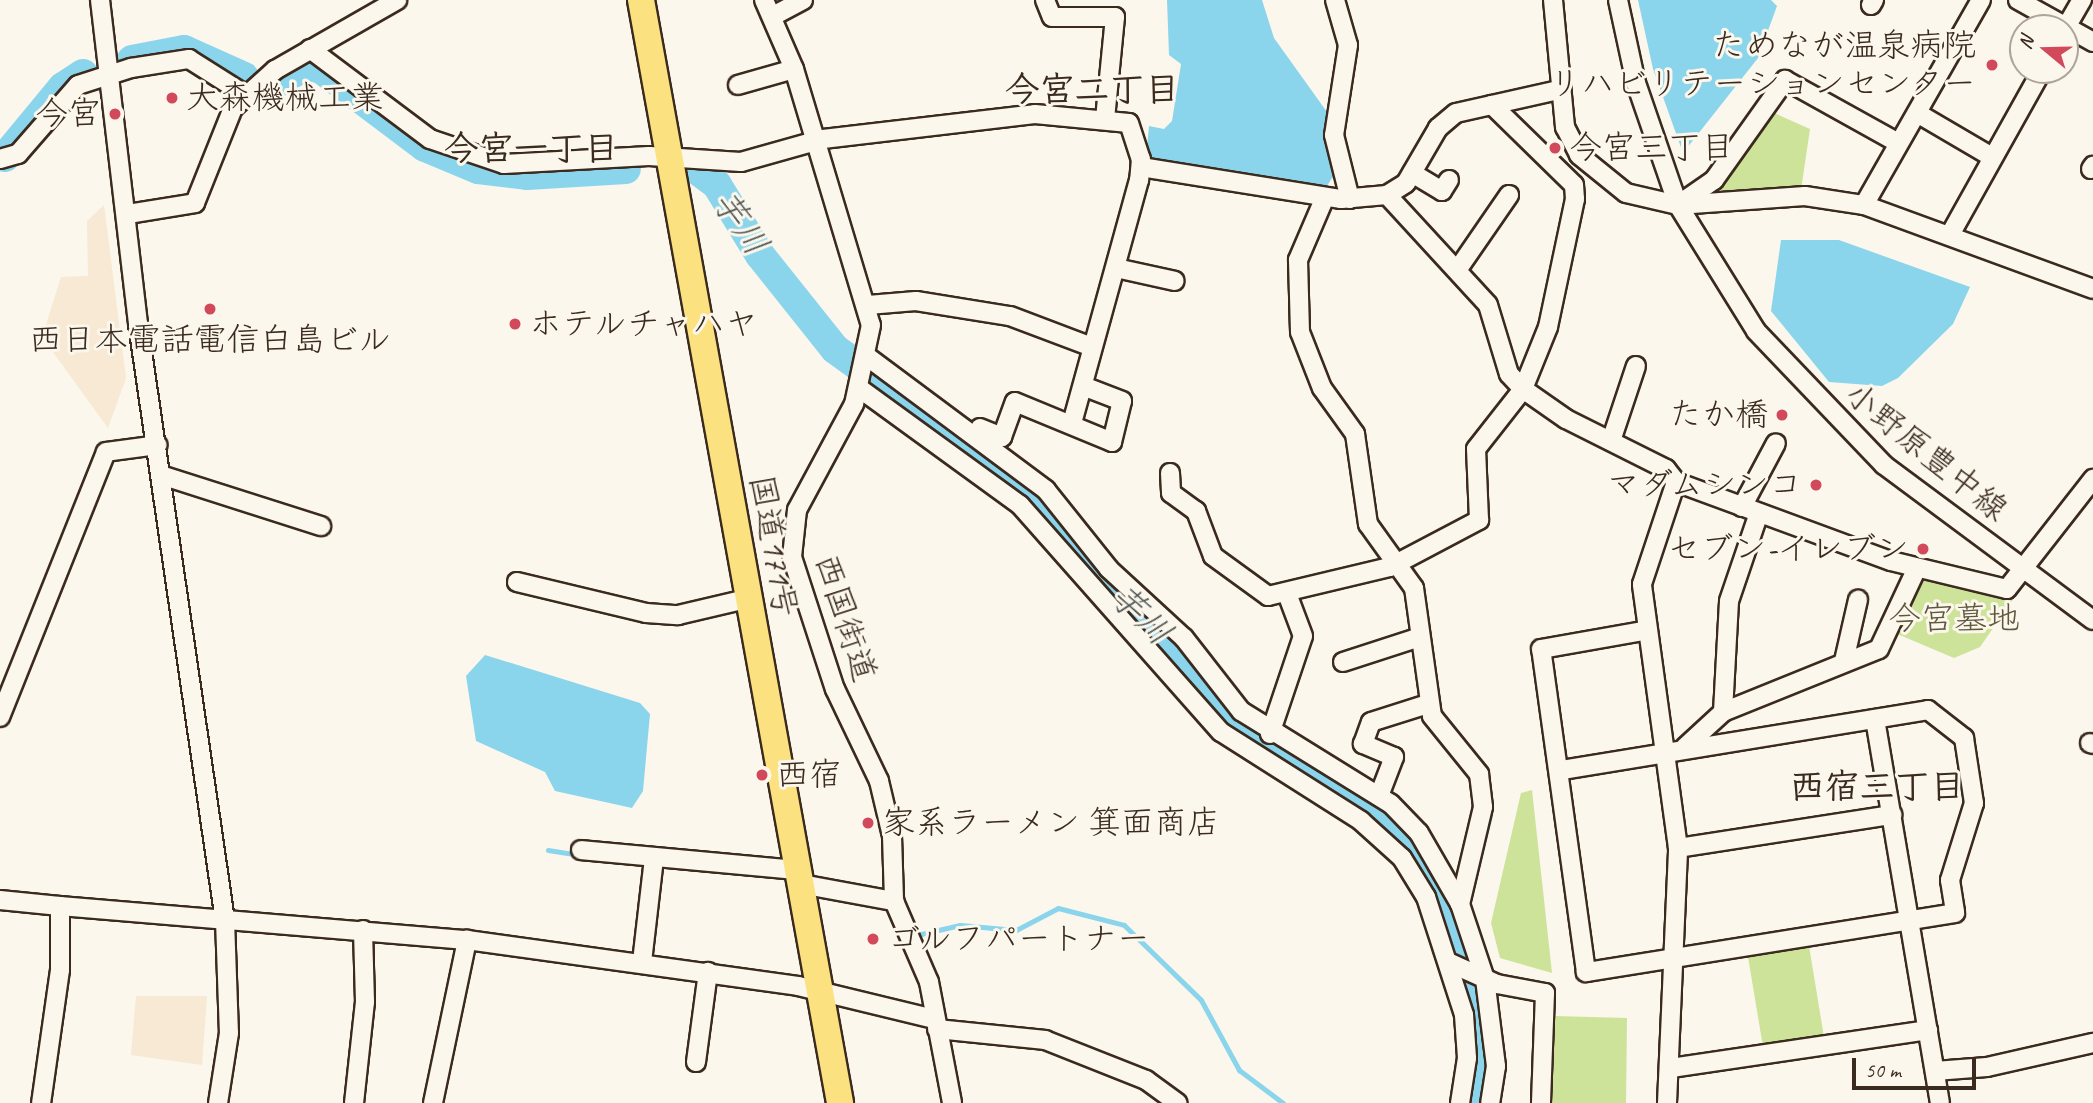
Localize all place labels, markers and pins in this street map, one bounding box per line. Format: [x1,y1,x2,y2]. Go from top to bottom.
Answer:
place label: ためなが温泉病院 リハビリテーションセンター [1547,26,1976,104]
marker: ためなが温泉病院 リハビリテーションセンター [1982,55,2002,75]
place label: 大森機械工業 [186,78,384,118]
marker: 大森機械工業 [164,90,180,106]
place label: 今宮 [35,94,101,134]
marker: 今宮 [107,106,123,122]
place label: 今宮三丁目 [1569,128,1734,168]
marker: 今宮三丁目 [1547,140,1563,156]
marker: 西日本電話電信白島ビル [202,301,218,317]
place label: ホテルチャハヤ [529,304,760,344]
marker: ホテルチャハヤ [507,316,523,332]
place label: 西日本電話電信白島ビル [29,320,391,360]
place label: たか橋 [1669,395,1768,435]
marker: たか橋 [1774,407,1790,423]
place label: マダムシンコ [1604,465,1802,505]
marker: マダムシンコ [1808,477,1824,493]
place label: セブン-イレブン [1667,529,1909,569]
marker: セブン-イレブン [1915,541,1931,557]
place label: 西宿 [776,755,842,795]
marker: 西宿 [754,767,770,783]
place label: 家系ラーメン 箕面商店 [882,803,1220,843]
marker: 家系ラーメン 箕面商店 [860,815,876,831]
place label: ゴルフパートナー [887,919,1151,959]
marker: ゴルフパートナー [865,931,881,947]

